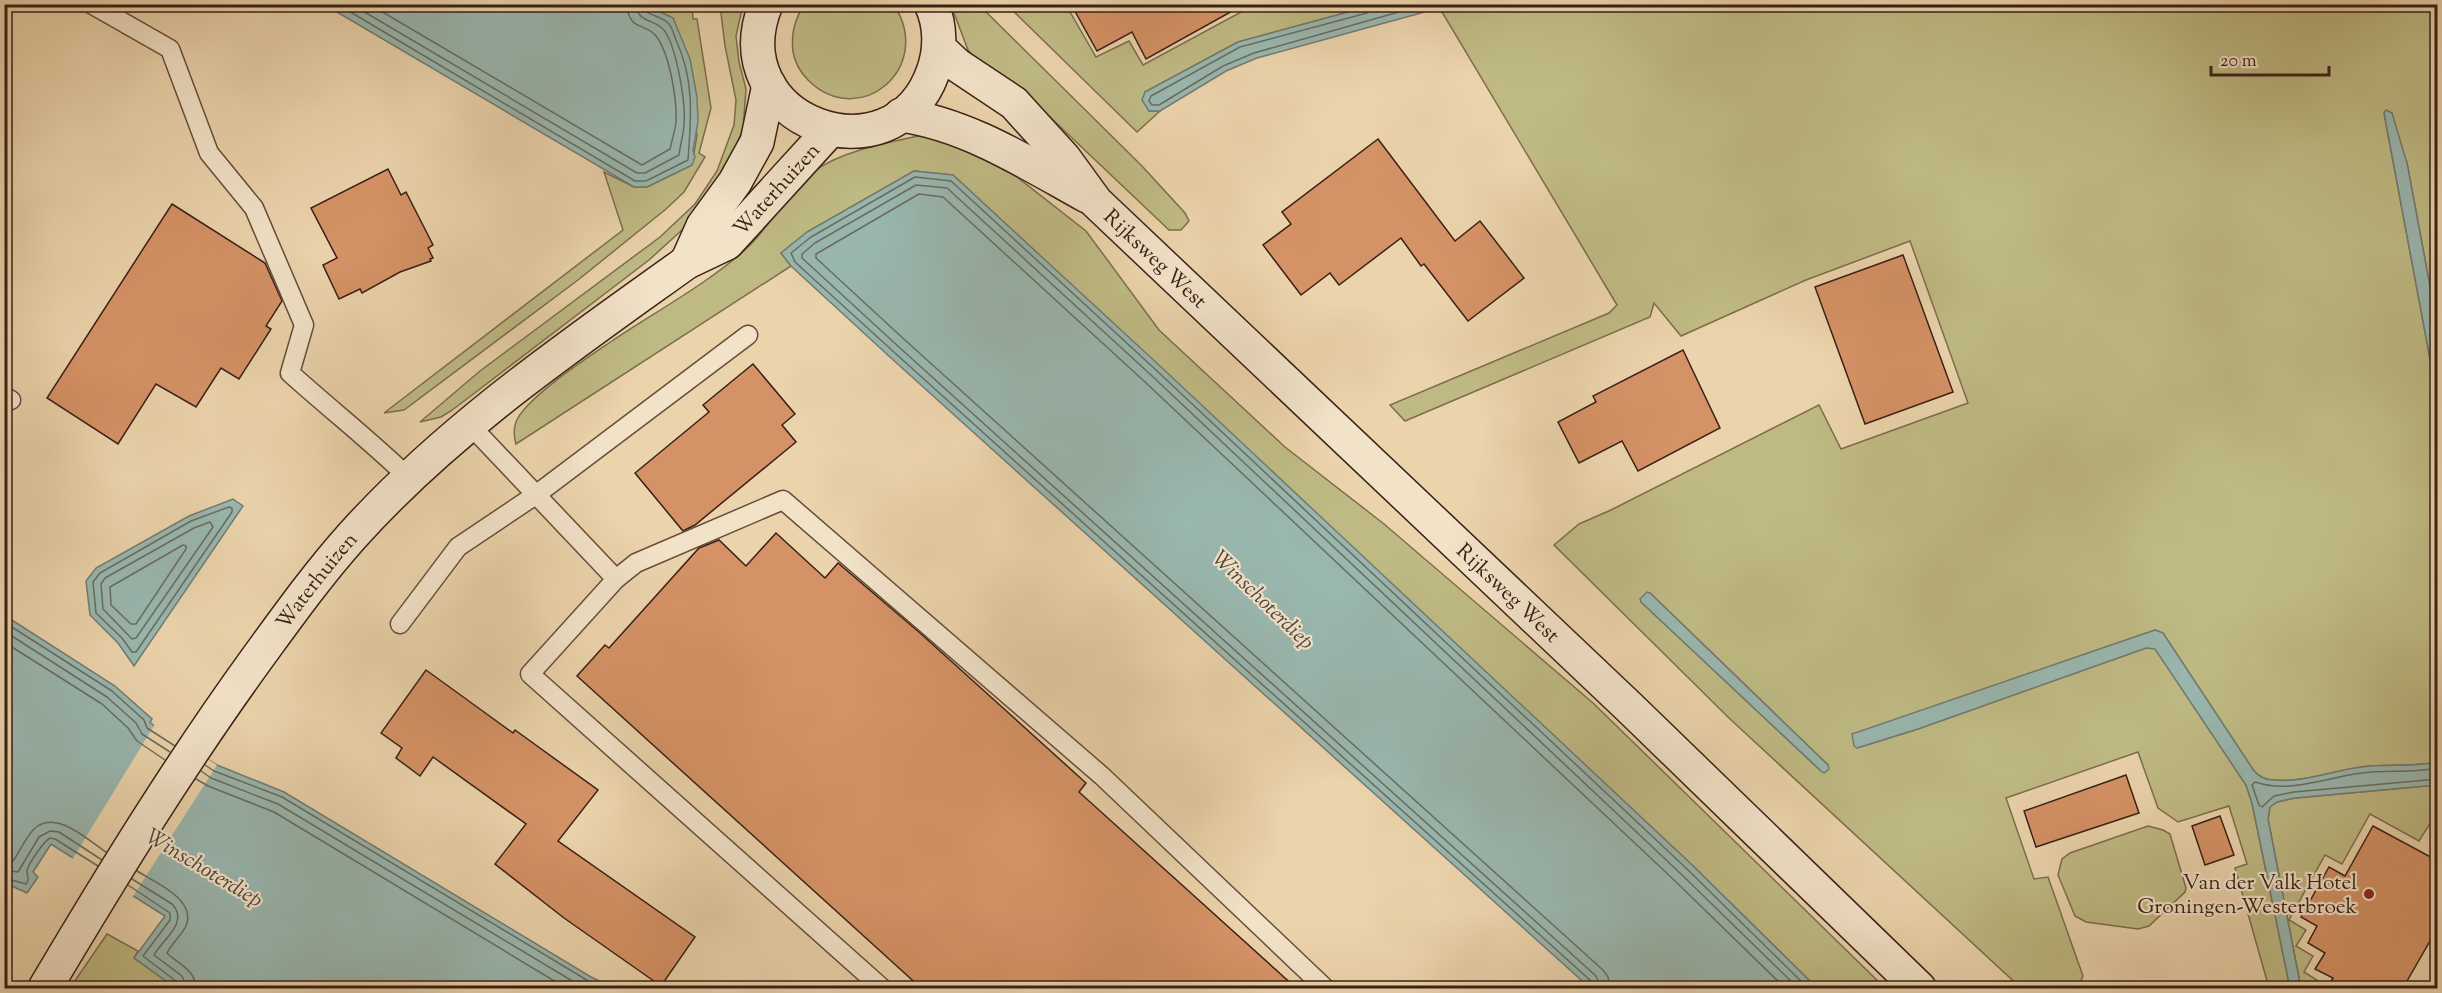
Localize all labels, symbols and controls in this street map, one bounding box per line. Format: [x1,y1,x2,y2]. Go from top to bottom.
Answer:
scale bar [2211,39,2330,77]
text: 20 m [2220,49,2257,75]
street label: Waterhuizen [727,137,828,244]
street label: Rijksweg West [1096,203,1213,316]
street label: Waterhuizen [270,526,366,637]
street label: Rijksweg West [1448,538,1565,651]
water label: Winschoterdiep [1203,544,1321,659]
water label: Winschoterdiep [139,822,268,917]
place label: Van der Valk Hotel Groningen-Westerbroek [2137,869,2358,923]
marker: Van der Valk Hotel Groningen-Westerbroek [2362,887,2376,901]

